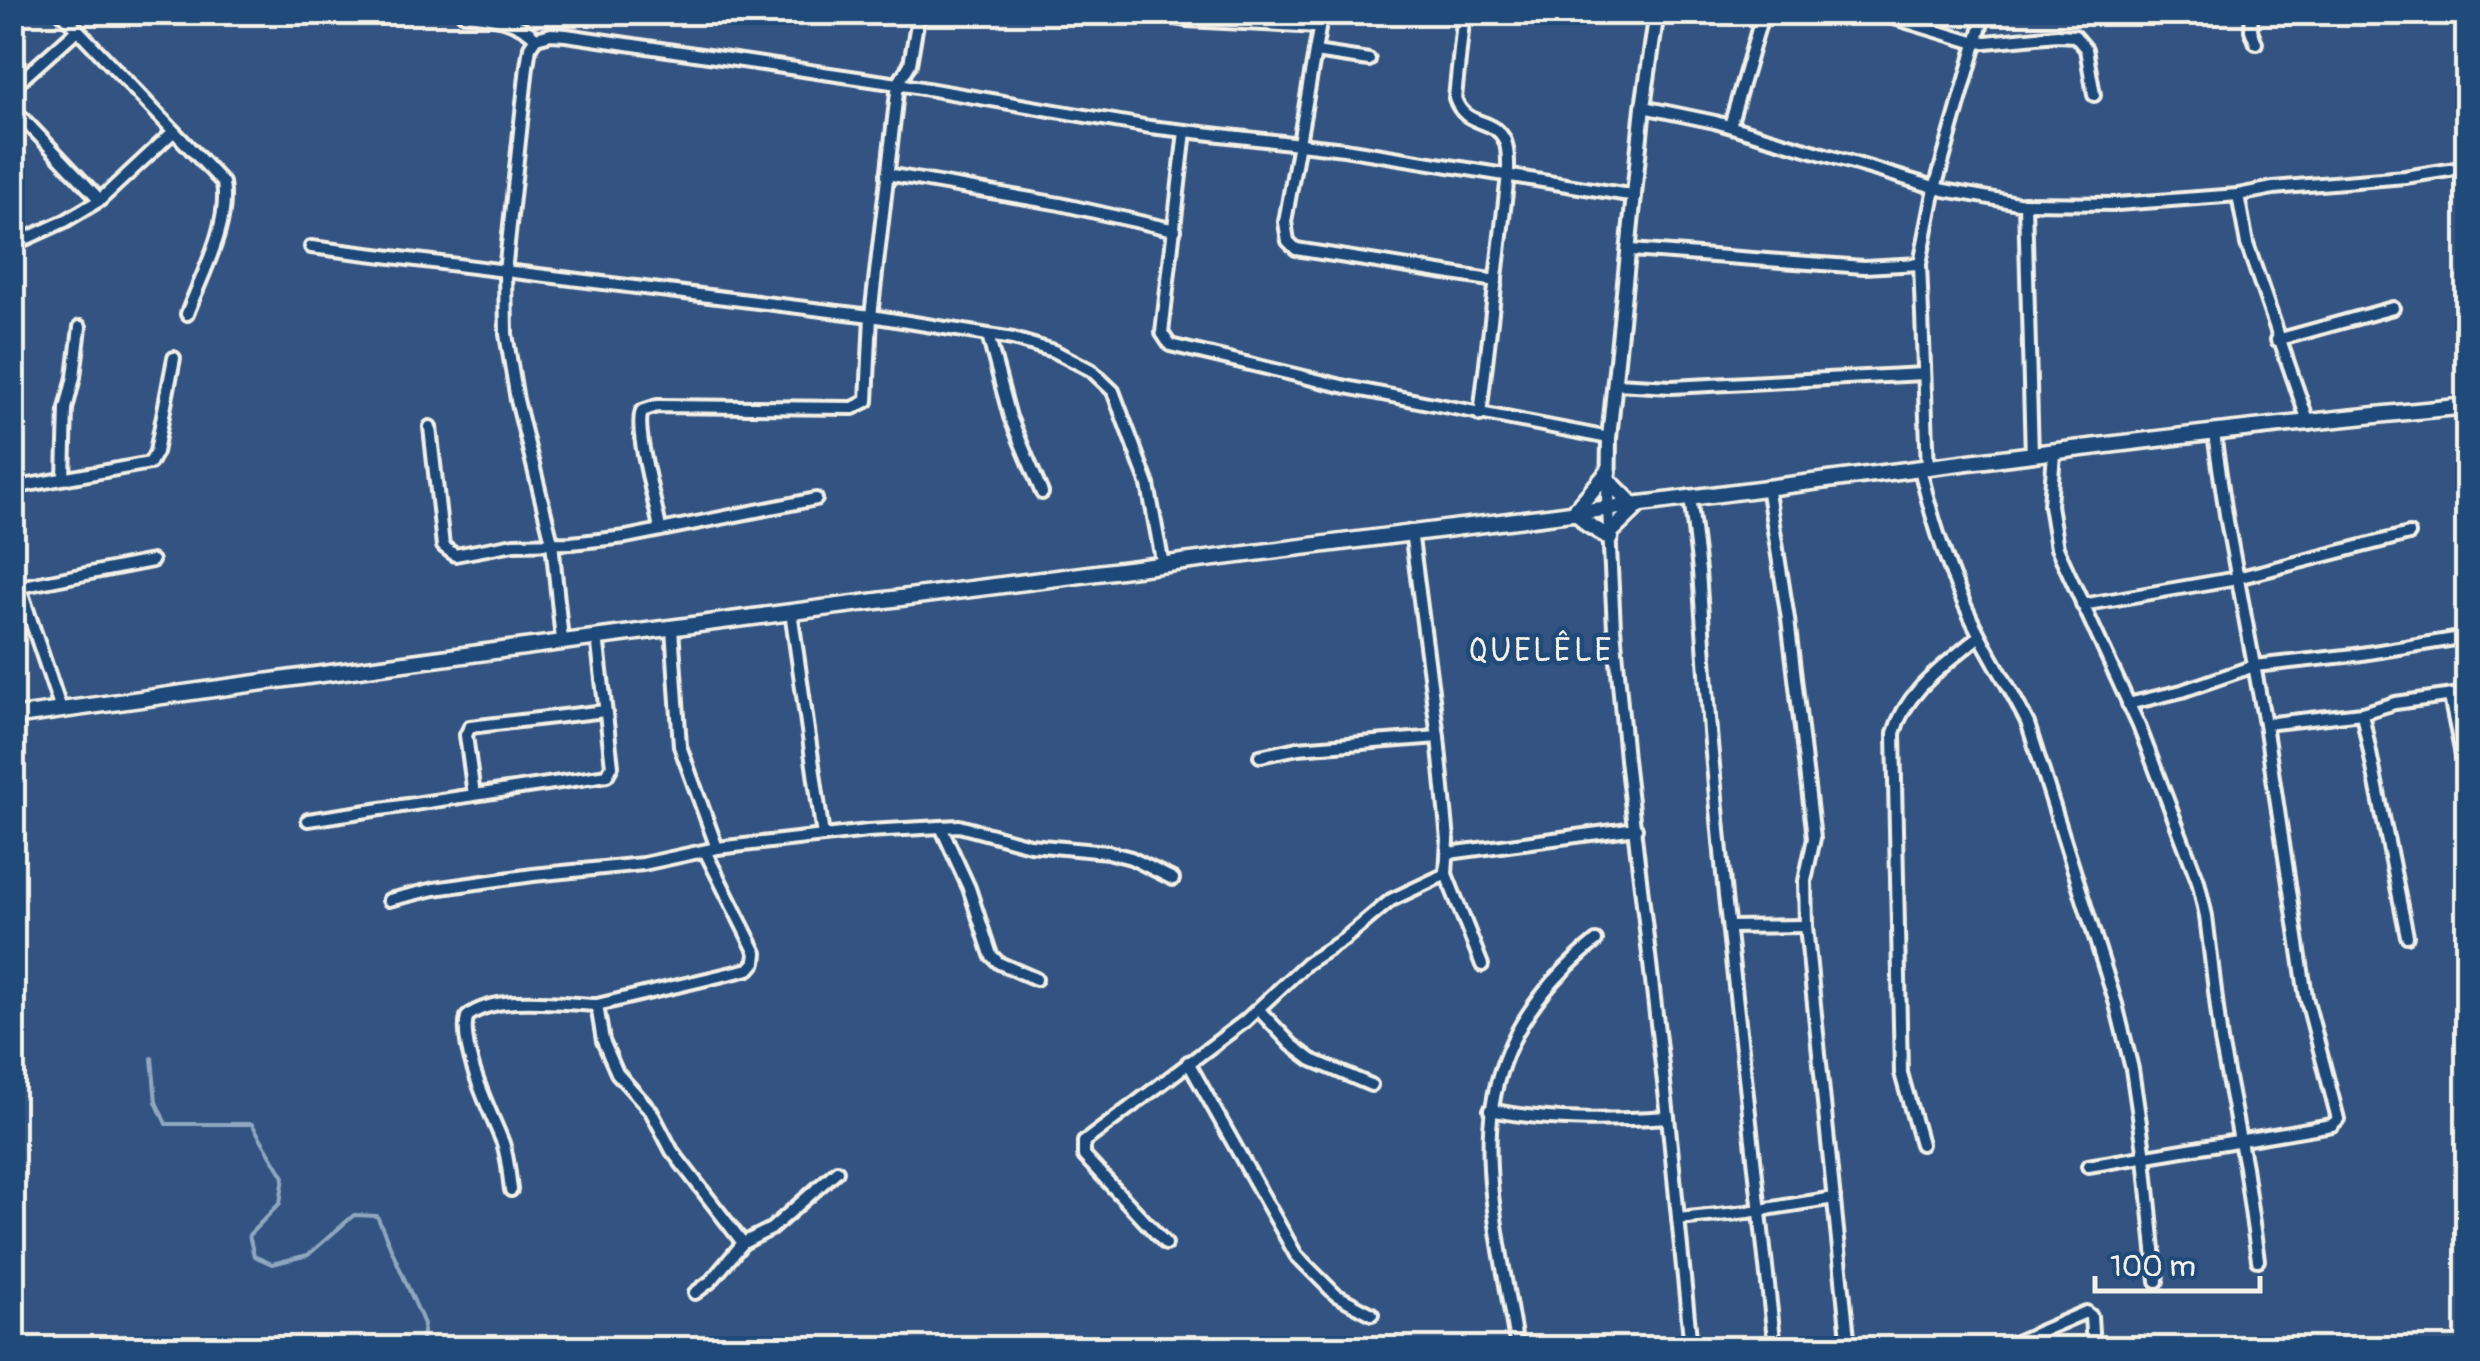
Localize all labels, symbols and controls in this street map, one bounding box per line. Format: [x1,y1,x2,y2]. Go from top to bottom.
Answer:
district label: QUELÊLE [1468,630,1614,671]
scale bar [2095,1231,2260,1293]
text: 100 m [2110,1248,2196,1285]

